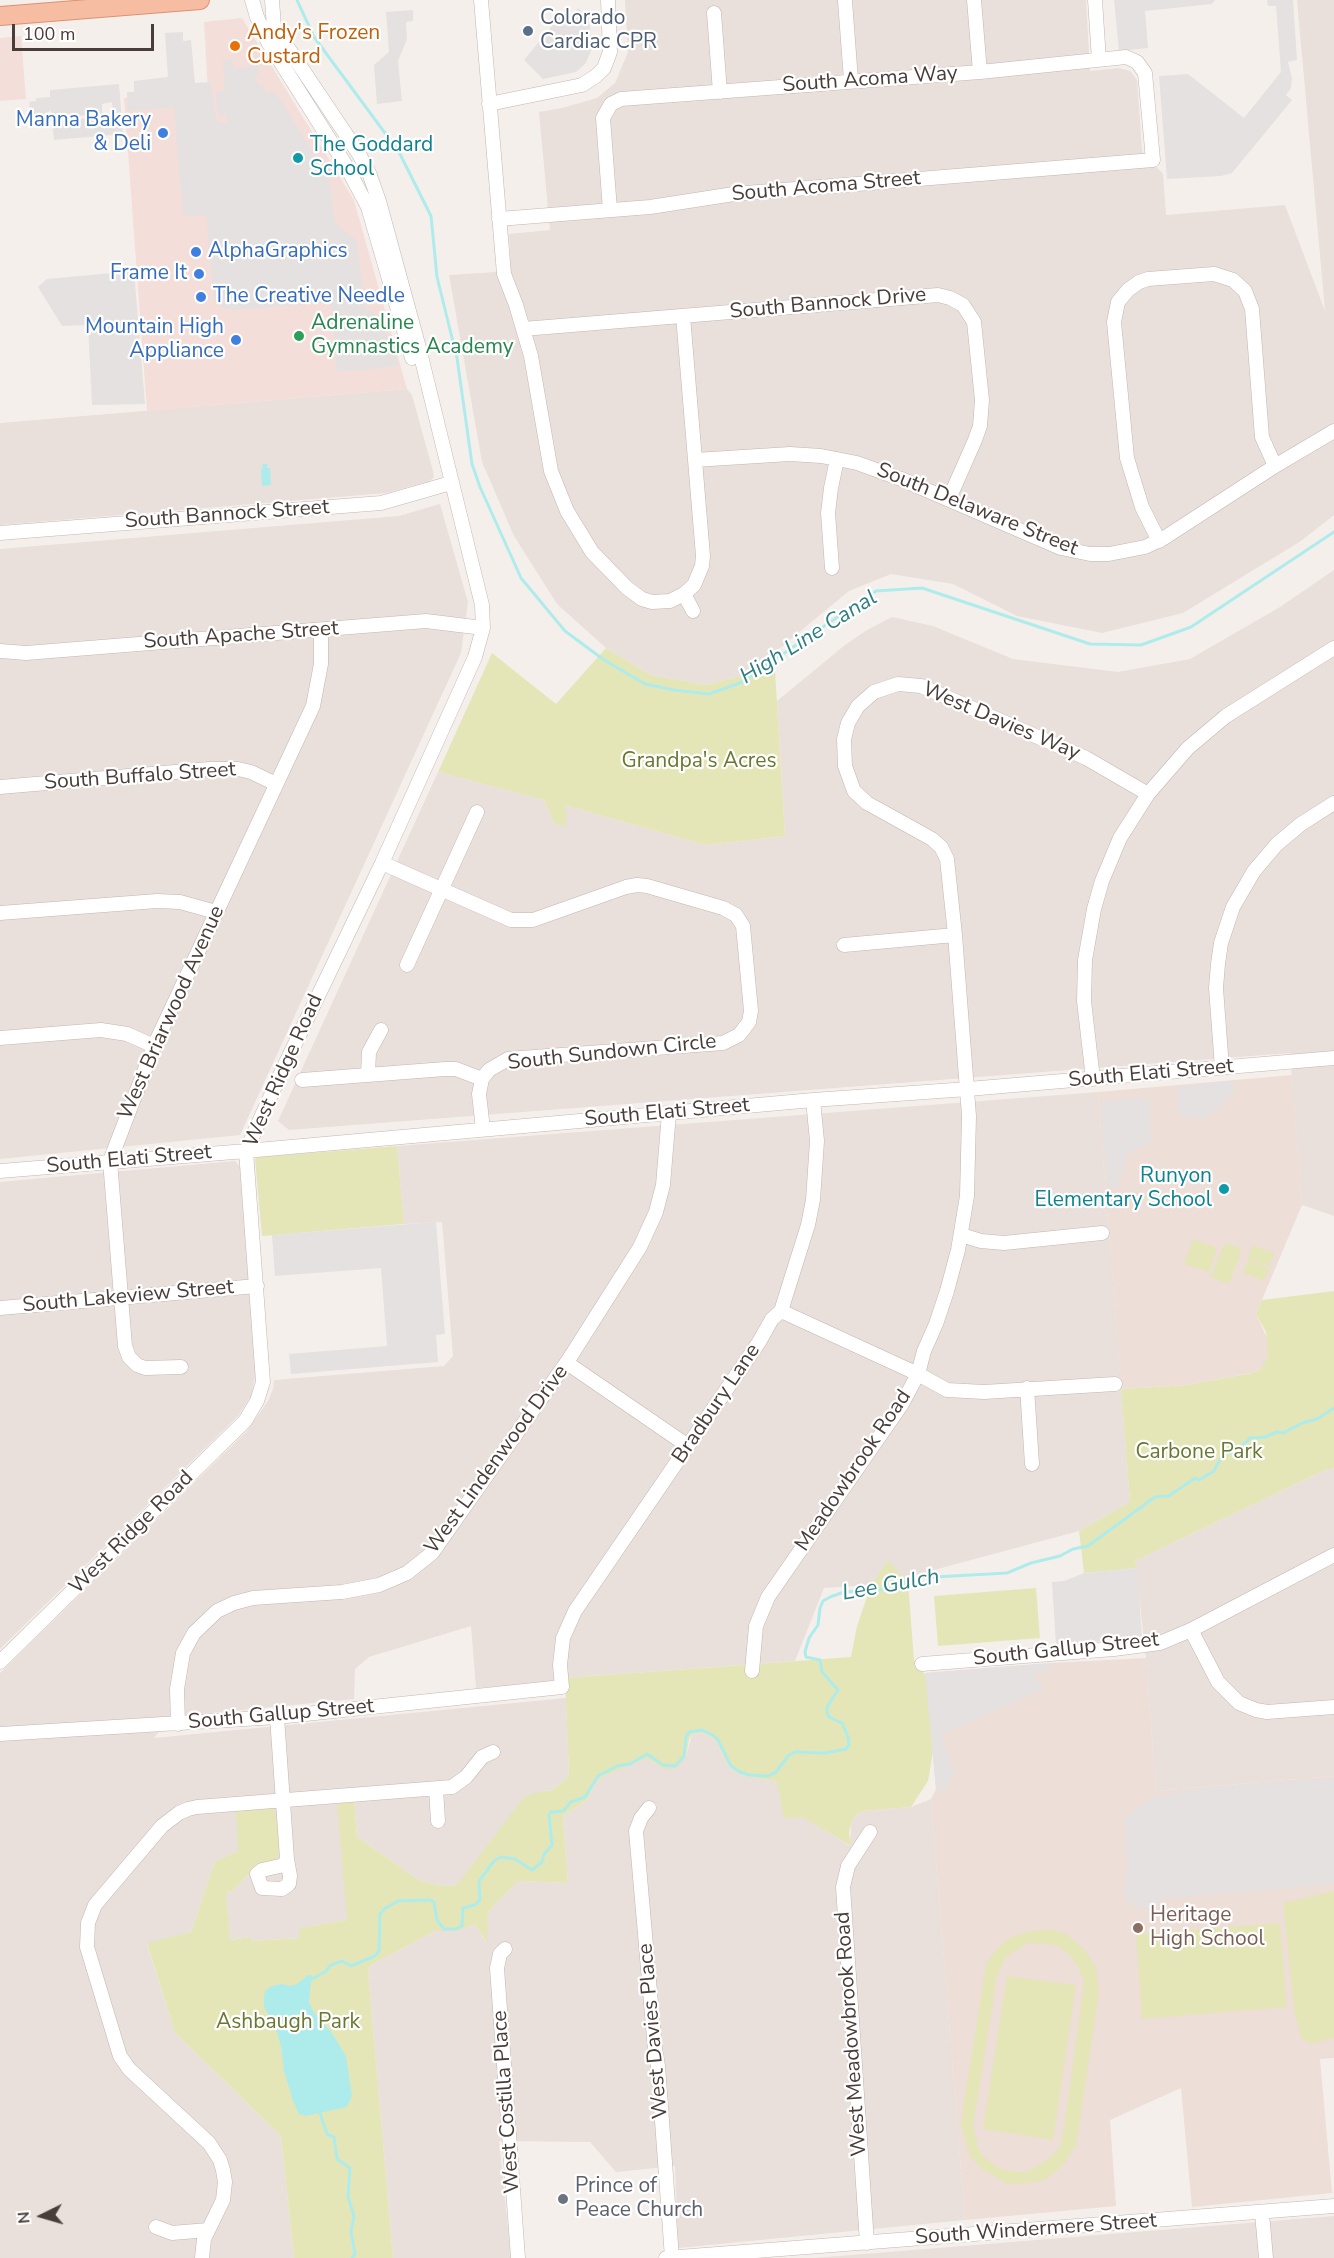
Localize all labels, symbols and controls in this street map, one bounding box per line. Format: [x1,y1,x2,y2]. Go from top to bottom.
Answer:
place label: Colorado Cardiac CPR [540,6,657,56]
scale bar [15,12,158,50]
place label: Andy's Frozen Custard [247,21,380,71]
text: 100 m [23,22,75,46]
marker: Colorado Cardiac CPR [521,24,535,38]
marker: Andy's Frozen Custard [228,39,242,53]
street label: South Acoma Way [781,61,959,99]
place label: Manna Bakery & Deli [16,108,151,158]
marker: Manna Bakery & Deli [156,126,170,140]
place label: The Goddard School [310,133,433,183]
marker: The Goddard School [291,151,305,165]
street label: South Acoma Street [731,166,921,208]
place label: AlphaGraphics [208,239,347,265]
marker: AlphaGraphics [189,245,203,259]
place label: Frame It [110,261,187,287]
marker: Frame It [192,267,206,281]
street label: South Bannock Drive [729,283,927,325]
place label: The Creative Needle [213,284,405,310]
marker: The Creative Needle [194,290,208,304]
place label: Adrenaline Gymnastics Academy [311,311,514,361]
place label: Mountain High Appliance [85,315,224,365]
marker: Adrenaline Gymnastics Academy [292,329,306,343]
marker: Mountain High Appliance [229,333,243,347]
street label: South Delaware Street [873,458,1081,562]
street label: South Bannock Street [124,495,330,535]
water label: High Line Canal [736,585,882,691]
street label: South Apache Street [143,617,339,655]
street label: West Davies Way [919,677,1083,767]
park label: Grandpa's Acres [621,749,777,775]
street label: South Buffalo Street [43,758,237,796]
street label: West Briarwood Avenue [113,902,231,1124]
street label: West Ridge Road [239,991,329,1151]
street label: South Sundown Circle [506,1030,718,1076]
street label: South Elati Street [1067,1054,1235,1094]
street label: South Elati Street [583,1093,751,1133]
street label: South Elati Street [45,1140,213,1180]
place label: Runyon Elementary School [1034,1164,1212,1214]
marker: Runyon Elementary School [1217,1182,1231,1196]
street label: South Lakeview Street [21,1275,235,1319]
street label: Bradbury Lane [668,1339,766,1469]
street label: West Lindenwood Drive [420,1361,574,1559]
street label: Meadowbrook Road [791,1385,917,1557]
park label: Carbone Park [1136,1440,1262,1466]
street label: West Ridge Road [65,1466,199,1600]
water label: Lee Gulch [840,1564,942,1608]
street label: South Gallup Street [972,1628,1160,1672]
street label: South Gallup Street [187,1694,375,1736]
place label: Heritage High School [1150,1903,1265,1953]
street label: West Meadowbrook Road [831,1911,873,2157]
marker: Heritage High School [1131,1921,1145,1935]
street label: West Davies Place [634,1942,674,2120]
park label: Ashbaugh Park [216,2010,360,2036]
street label: West Costilla Place [488,2010,526,2194]
place label: Prince of Peace Church [575,2174,703,2224]
north arrow [12,2186,72,2246]
marker: Prince of Peace Church [556,2192,570,2206]
street label: South Windermere Street [914,2209,1158,2251]
text: N [13,2211,36,2224]

